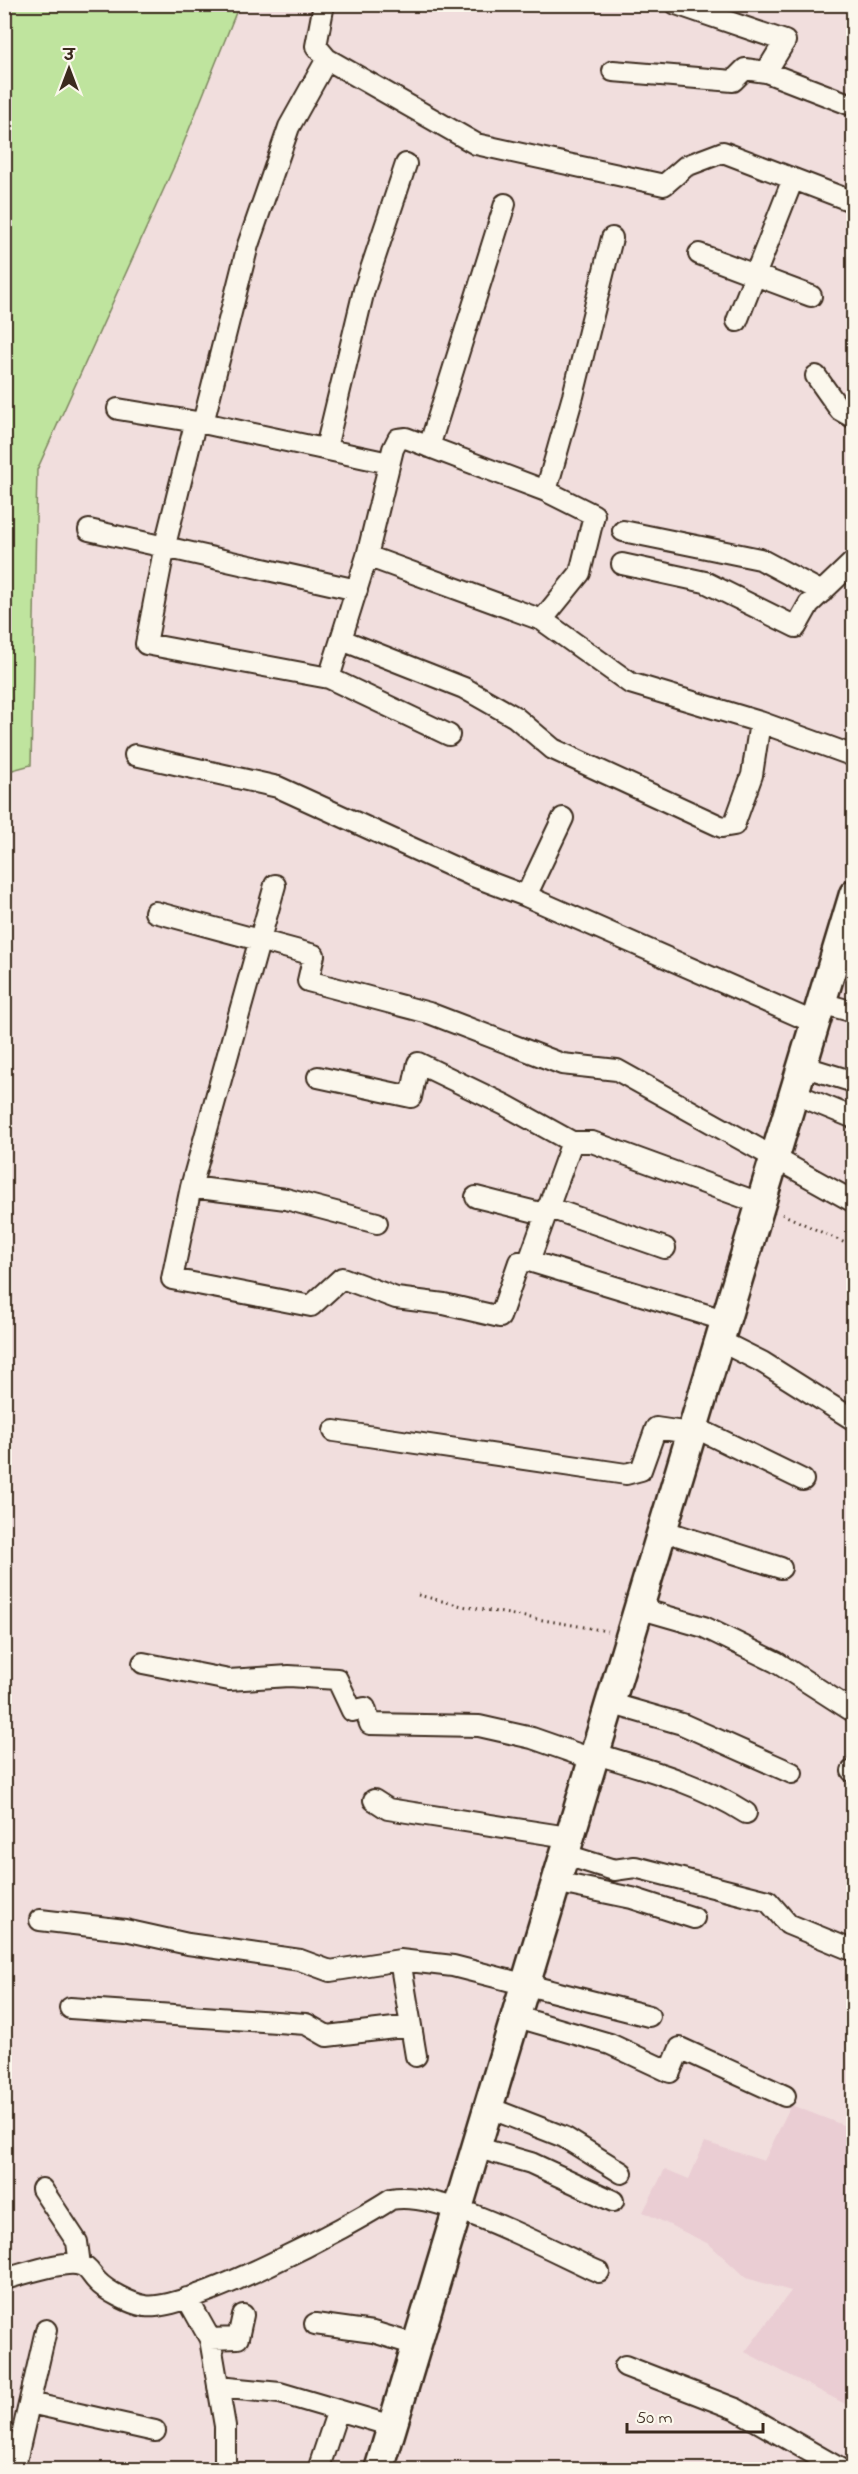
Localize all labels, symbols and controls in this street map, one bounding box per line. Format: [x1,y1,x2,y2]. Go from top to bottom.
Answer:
north arrow [39,39,99,99]
text: उ [62,44,76,68]
scale bar [627,2396,764,2434]
text: 50 m [636,2406,673,2432]

